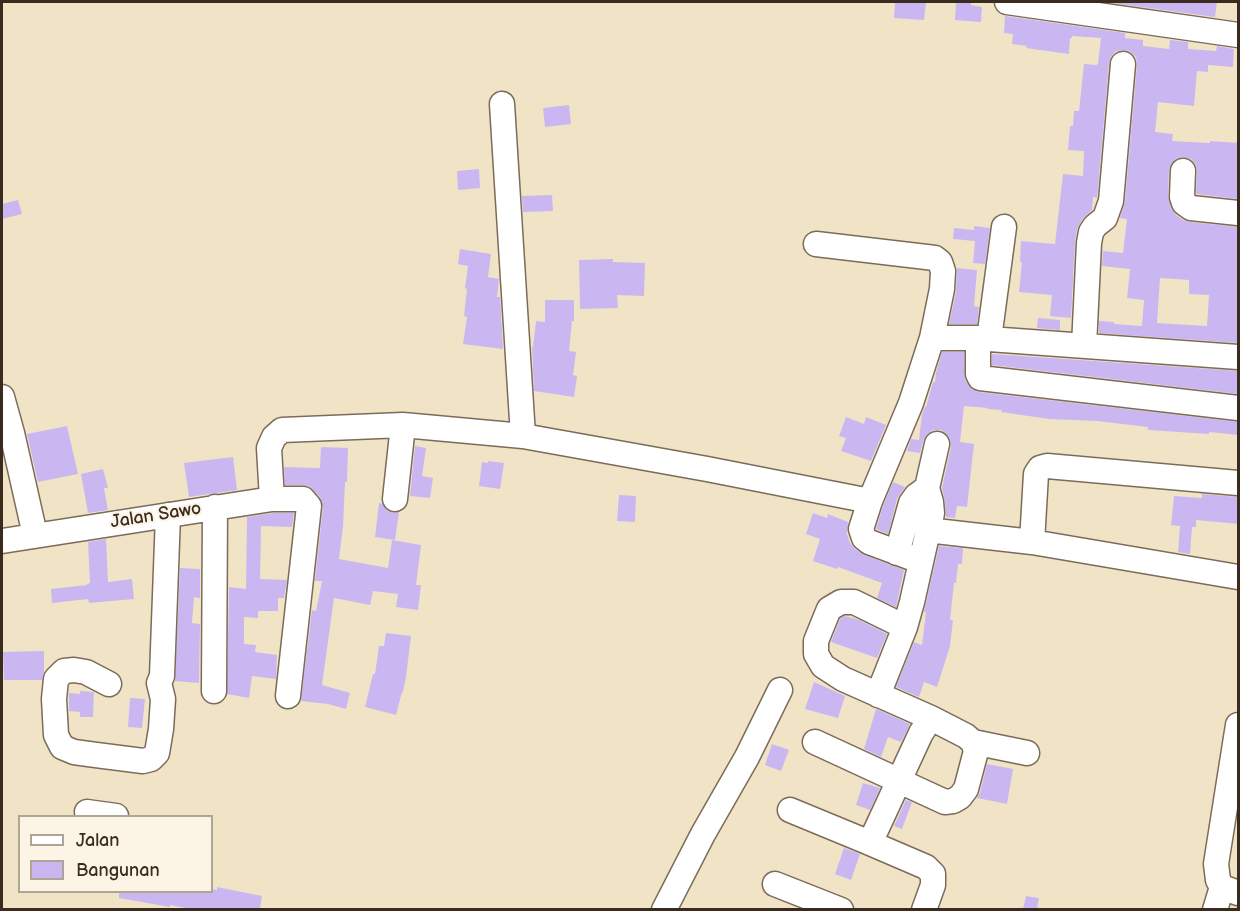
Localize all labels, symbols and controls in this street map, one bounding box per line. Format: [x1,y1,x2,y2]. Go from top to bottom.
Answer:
street label: Jalan Sawo [109,498,203,534]
legend [18,815,213,893]
text: Jalan [76,830,119,851]
text: Bangunan [76,860,160,881]

